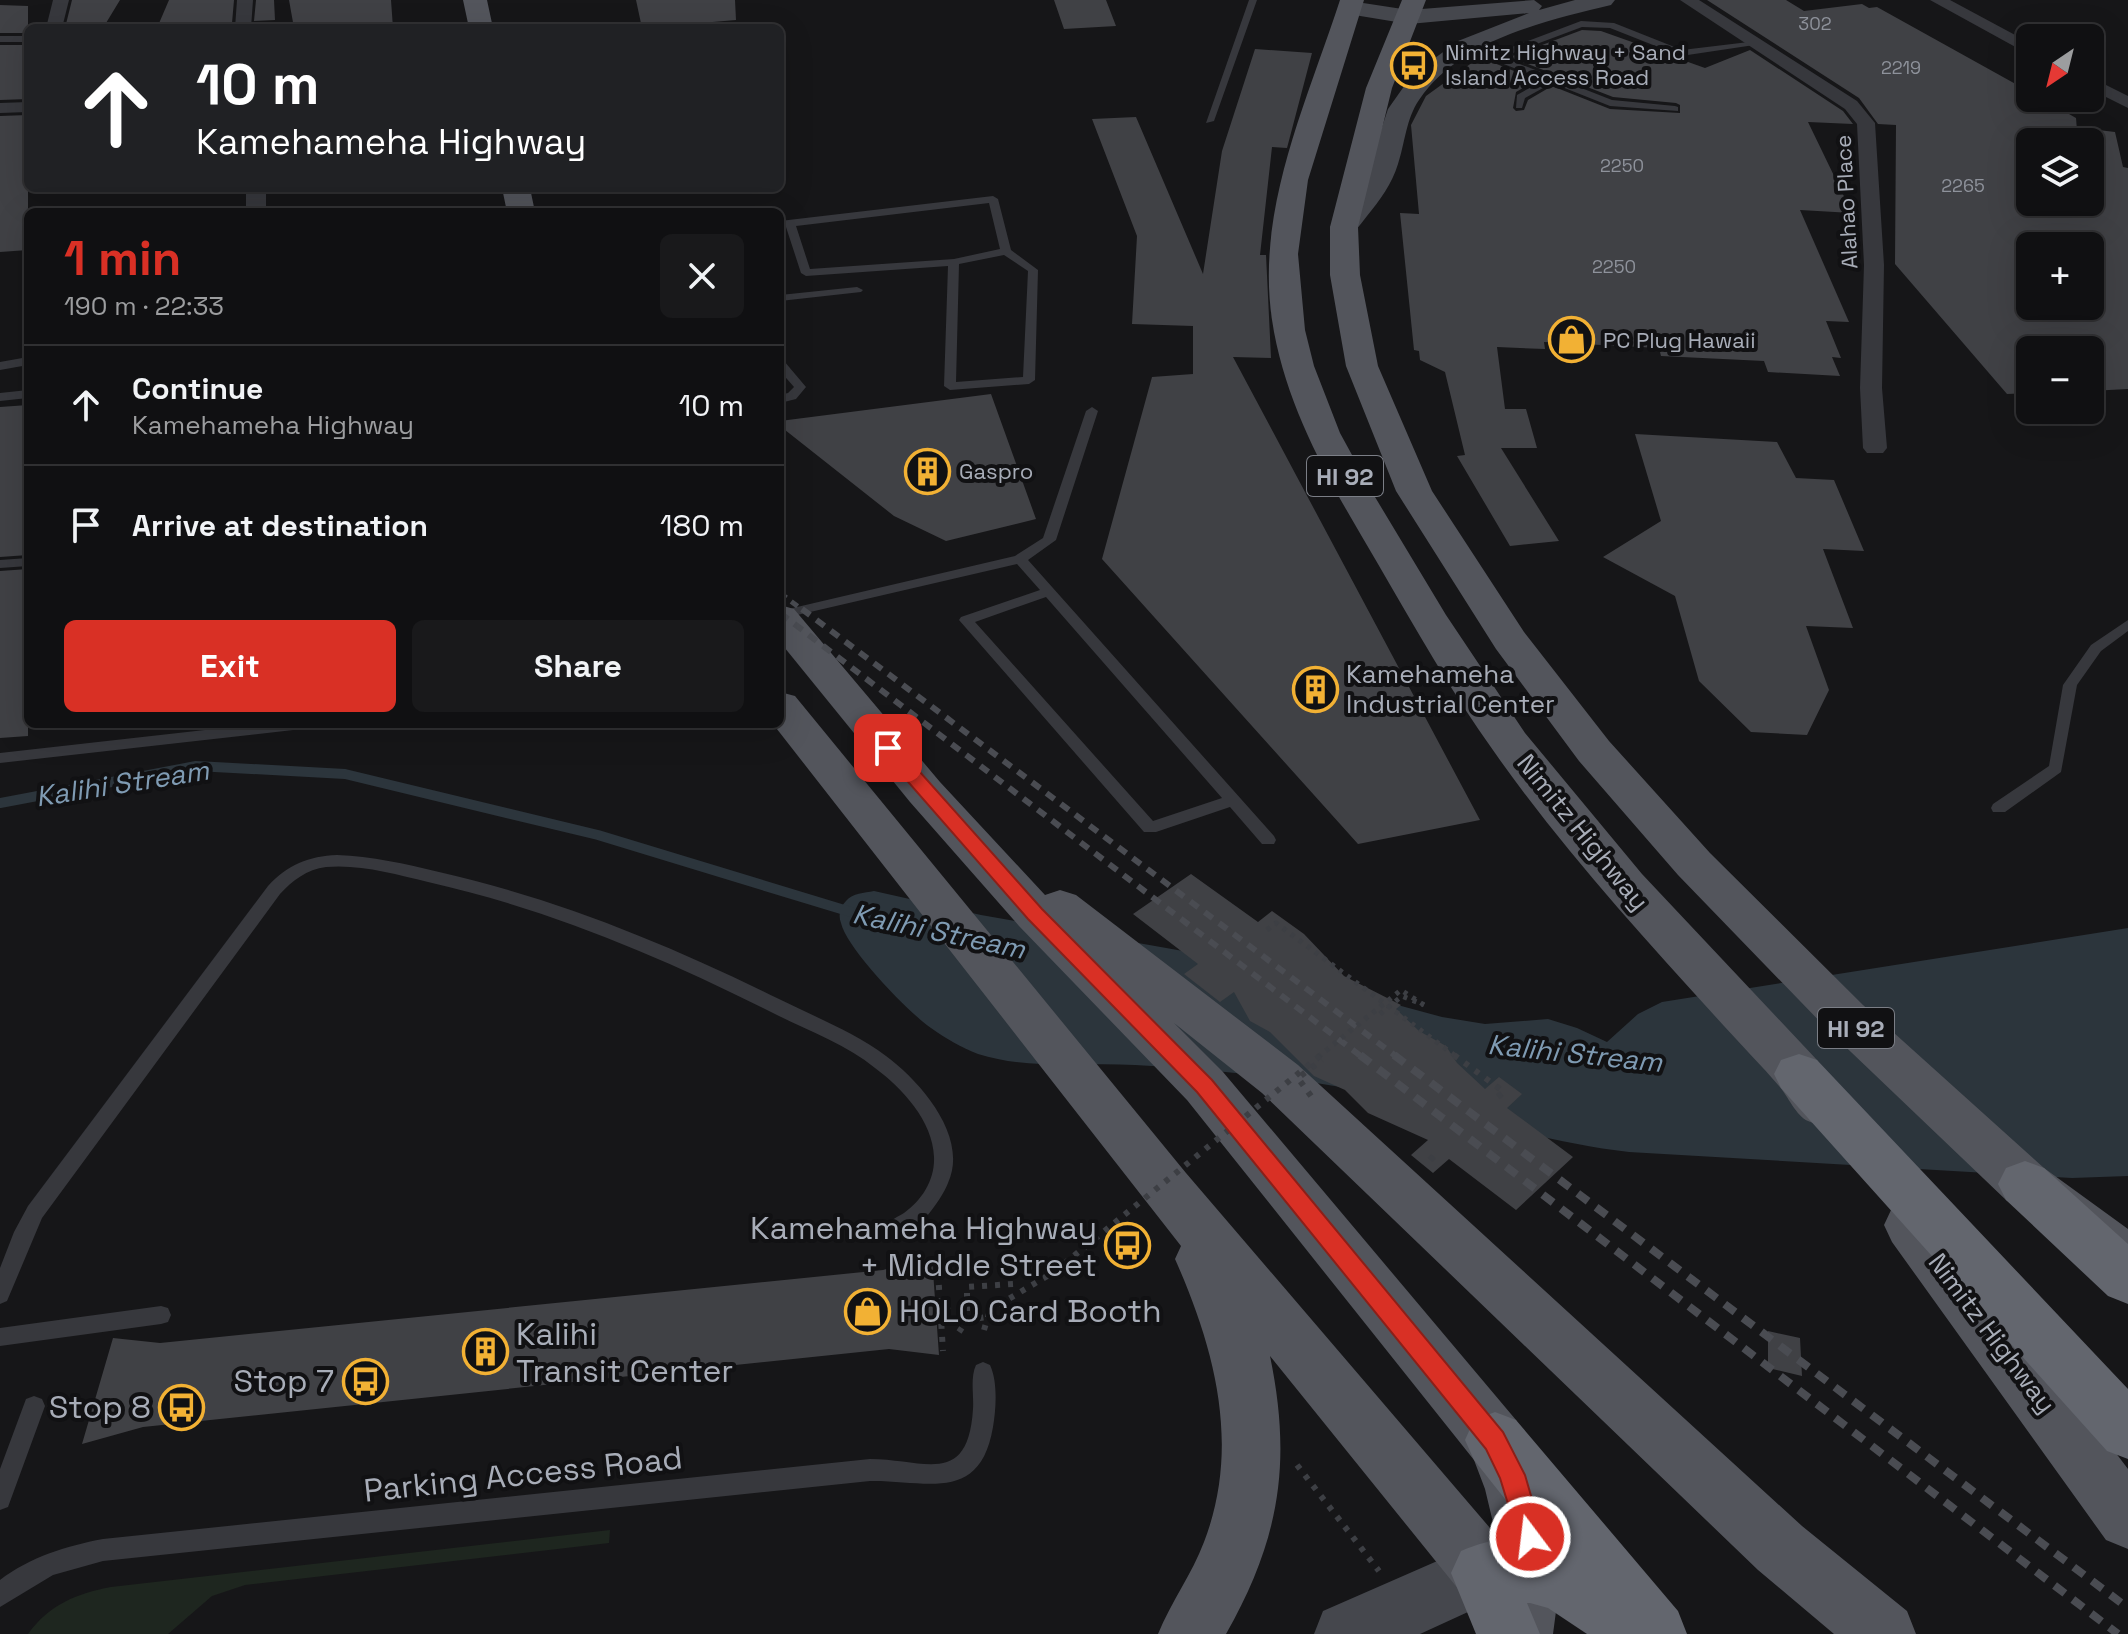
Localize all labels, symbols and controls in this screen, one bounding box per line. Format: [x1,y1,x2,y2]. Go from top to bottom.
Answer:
house number: 302 [1798,12,1832,35]
north arrow [2016,24,2104,112]
map controls [2016,24,2104,424]
place label: Nimitz Highway + Sand Island Access Road [1445,38,1686,91]
bus stop icon: Nimitz Highway + Sand Island Access Road [1390,41,1438,89]
text: 10 m [196,49,320,120]
icon: ahead [64,56,168,160]
house number: 2219 [1881,56,1921,79]
text: Kamehameha Highway [196,119,586,165]
button: layers [2016,128,2104,216]
street label: Alahao Place [1829,134,1863,270]
house number: 2250 [1600,154,1644,177]
house number: 2265 [1941,174,1985,197]
text: 1 min [64,228,181,289]
button: + [2016,232,2104,320]
button: close [660,234,744,318]
house number: 2250 [1592,255,1636,278]
text: 190 m · 22:33 [64,289,224,323]
shop icon: PC Plug Hawaii [1548,316,1596,364]
place label: PC Plug Hawaii [1603,326,1756,354]
button: − [2016,336,2104,424]
text: Continue [132,369,263,408]
icon: ahead [64,383,108,427]
text: 10 m [679,386,744,425]
text: Kamehameha Highway [132,408,414,442]
building icon: Gaspro [904,447,952,495]
road number: HI 92 [1307,456,1383,496]
place label: Gaspro [959,457,1033,485]
icon: arrive [64,503,108,547]
text: Arrive at destination [132,506,428,545]
text: 180 m [660,506,744,545]
button: Exit [64,620,396,712]
button: Share [412,620,744,712]
place label: Kamehameha Industrial Center [1346,657,1555,721]
building icon: Kamehameha Industrial Center [1291,665,1339,713]
pin [854,714,922,782]
icon: arrive [866,726,910,770]
street label: Nimitz Highway [1509,747,1657,917]
water label: Kalihi Stream [33,751,212,814]
water label: Kalihi Stream [850,895,1029,967]
road number: HI 92 [1818,1008,1894,1048]
water label: Kalihi Stream [1486,1026,1665,1080]
place label: Kamehameha Highway + Middle Street [750,1208,1097,1285]
bus stop icon: Kamehameha Highway + Middle Street [1104,1222,1152,1270]
street label: Nimitz Highway [1921,1246,2063,1420]
shop icon: HOLO Card Booth [844,1287,892,1335]
place label: HOLO Card Booth [899,1291,1162,1331]
place label: Kalihi Transit Center [516,1314,733,1391]
building icon: Kalihi Transit Center [461,1328,509,1376]
bus stop icon: Stop 7 [341,1357,389,1405]
place label: Stop 7 [234,1361,334,1401]
bus stop icon: Stop 8 [158,1383,206,1431]
place label: Stop 8 [49,1387,151,1427]
street label: Parking Access Road [362,1437,684,1511]
position arrow [1488,1495,1572,1579]

